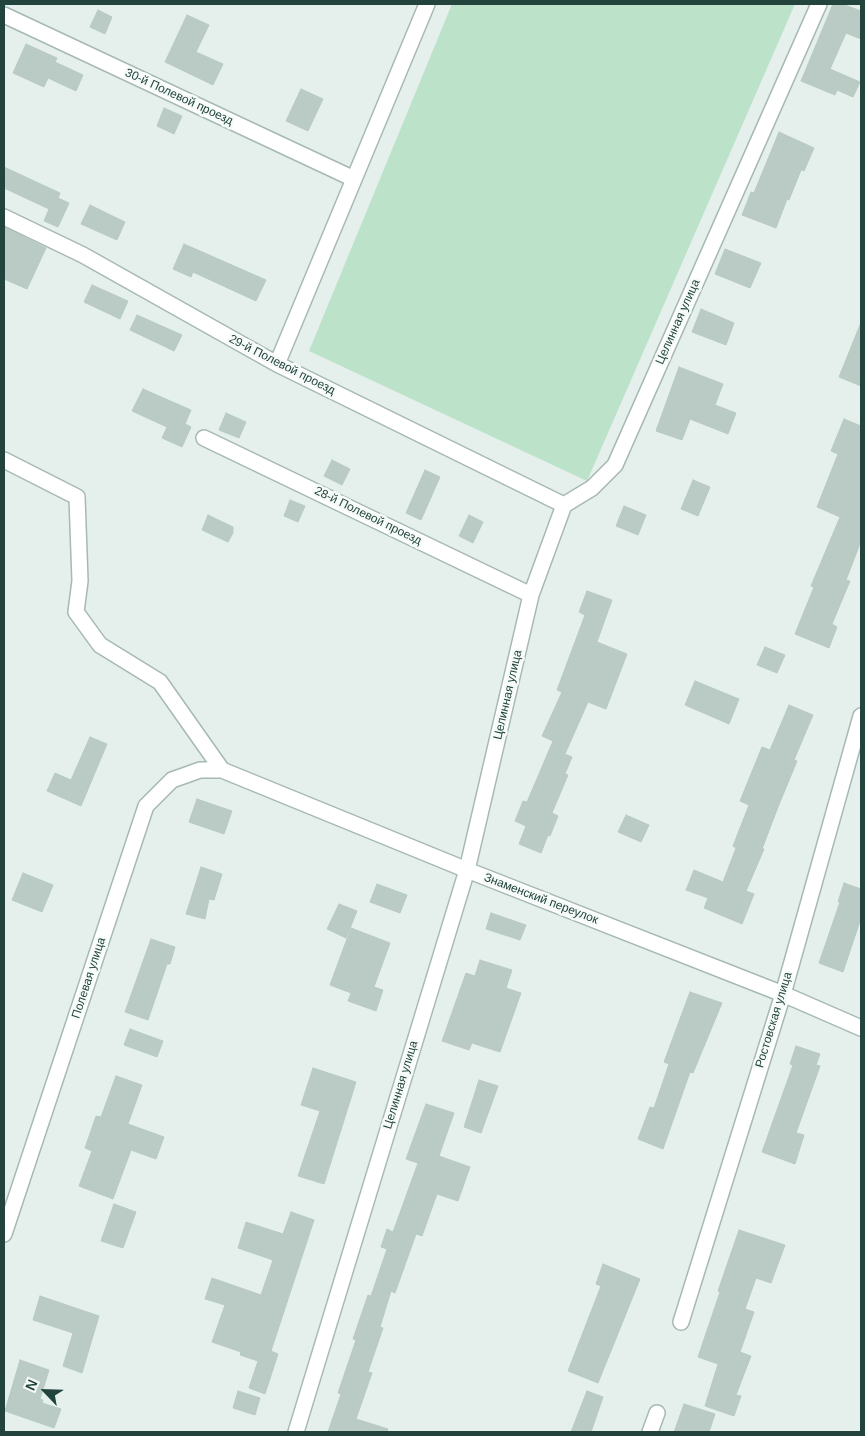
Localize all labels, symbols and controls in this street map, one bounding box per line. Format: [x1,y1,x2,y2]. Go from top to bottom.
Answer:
street label: 30-й Полевой проезд [123,66,235,128]
street label: Целинная улица [653,277,703,367]
street label: 29-й Полевой проезд [226,332,338,398]
street label: 28-й Полевой проезд [312,484,424,548]
street label: Целинная улица [491,649,525,741]
street label: Знаменский переулок [482,871,600,927]
street label: Полевая улица [69,936,109,1020]
street label: Ростовская улица [753,970,795,1070]
street label: Целинная улица [381,1039,421,1131]
north arrow [20,1366,70,1416]
text: N [22,1377,41,1393]

